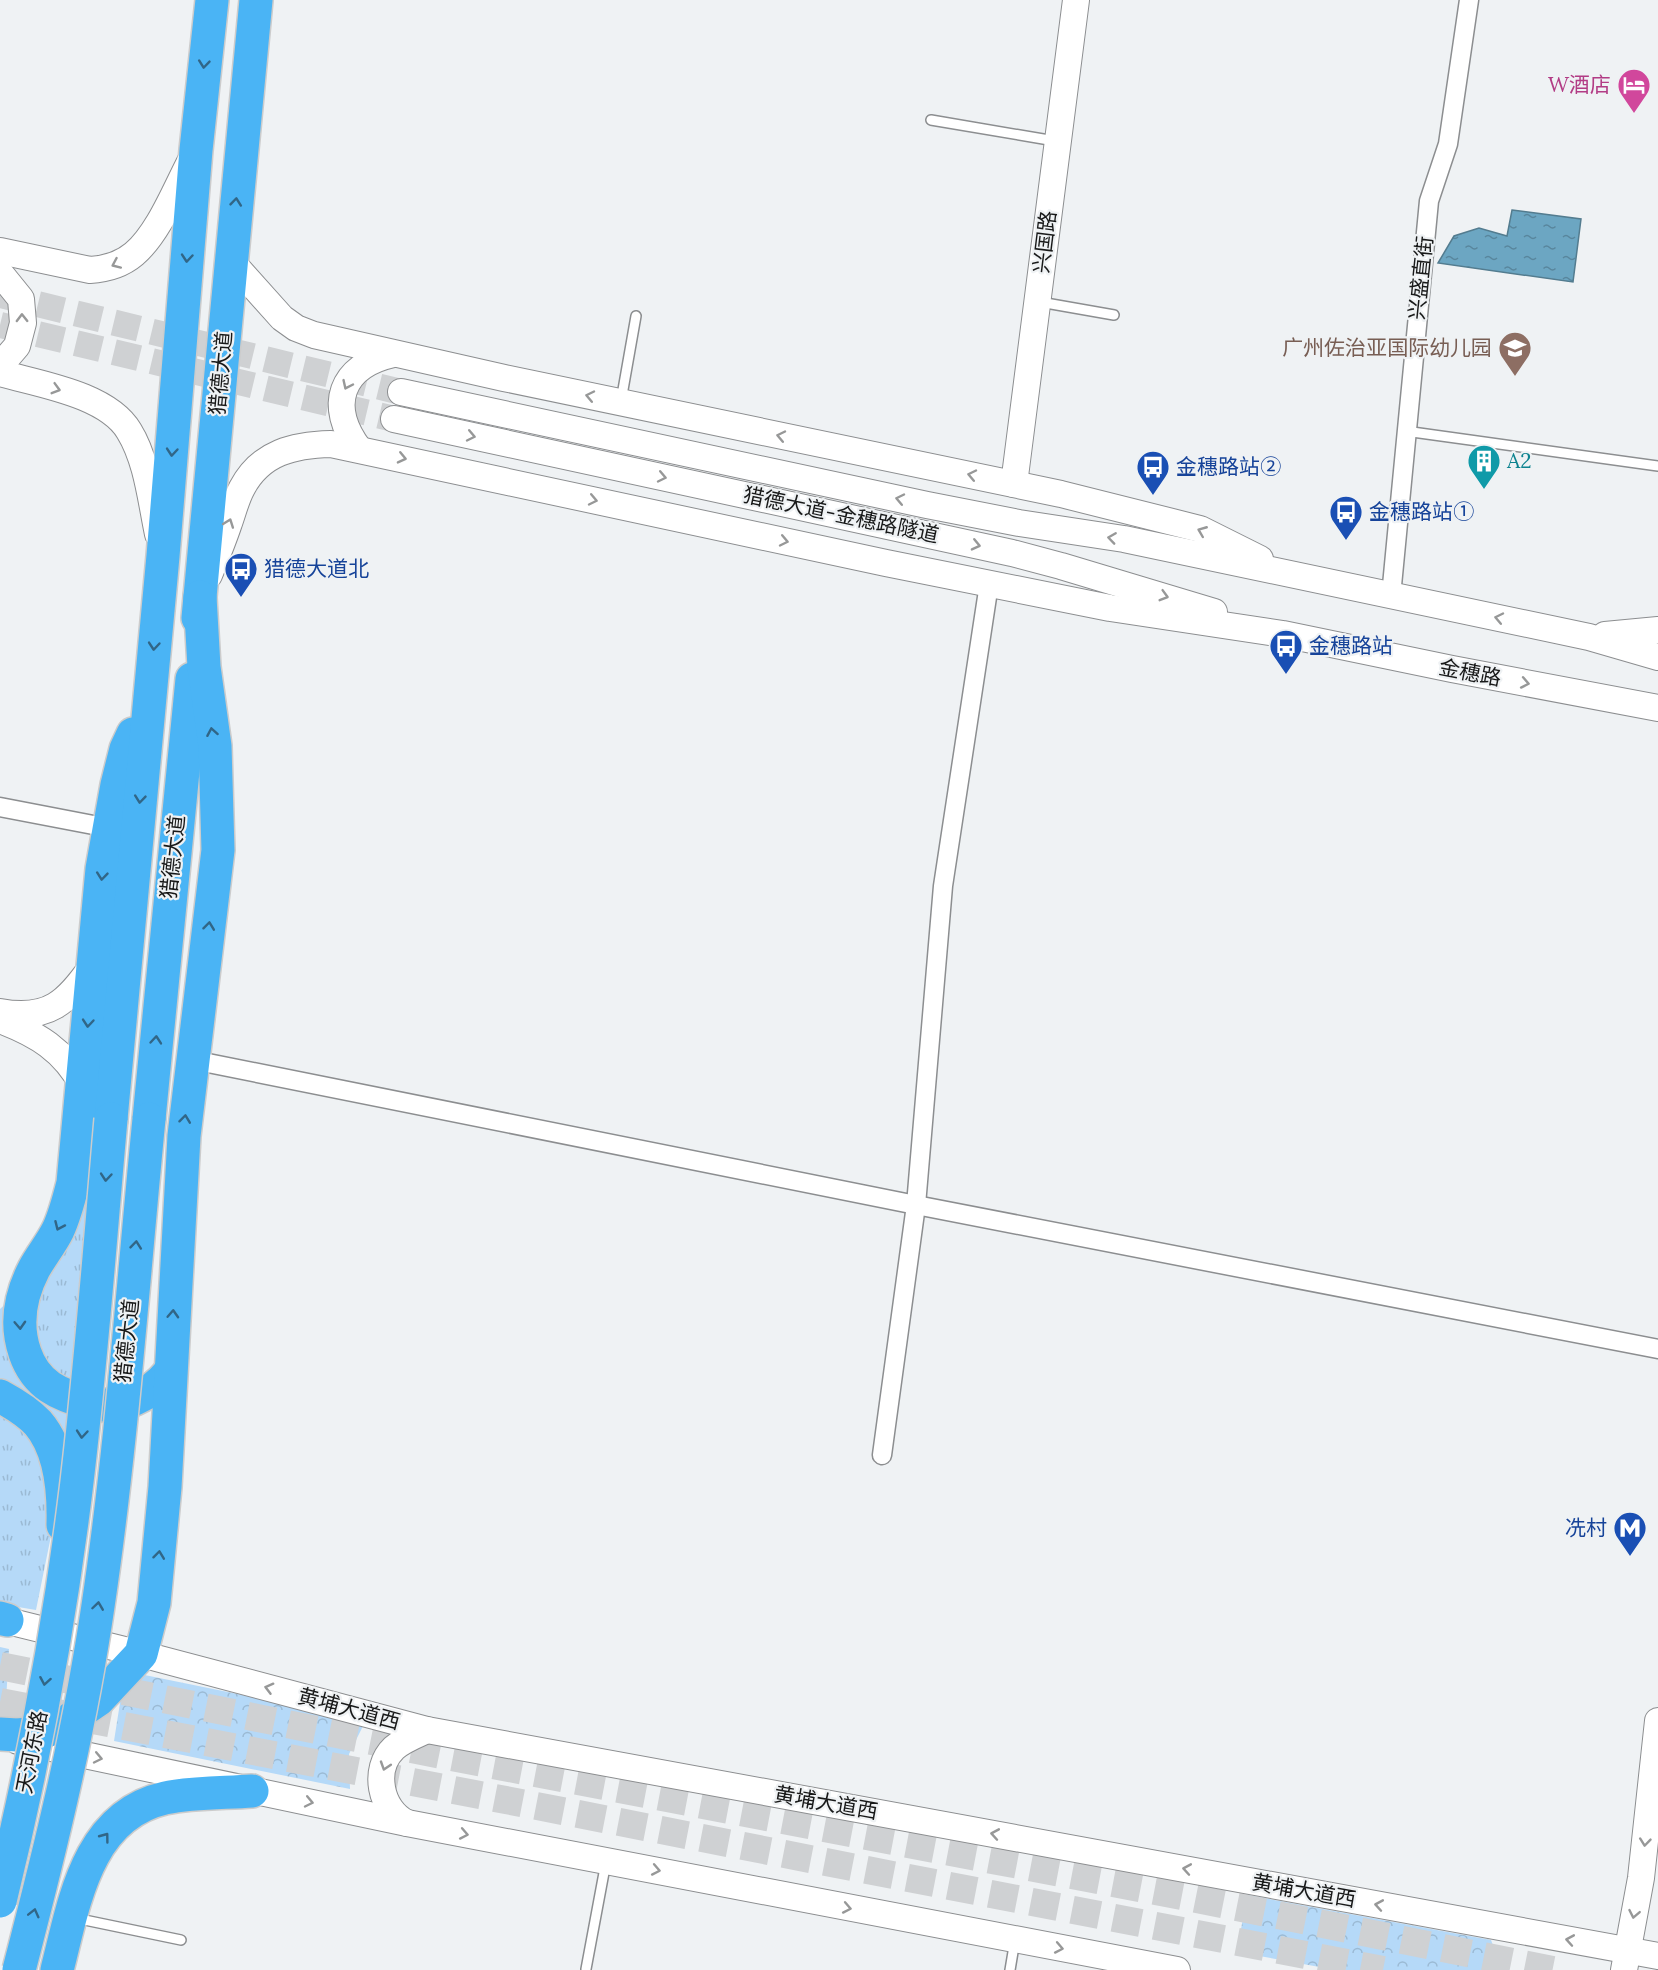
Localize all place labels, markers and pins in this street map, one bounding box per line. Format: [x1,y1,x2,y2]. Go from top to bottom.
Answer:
hotel icon: W酒店 [1616,67,1652,114]
place label: W酒店 [1548,71,1611,98]
school or university icon: 广州佐治亚国际幼儿园 [1497,330,1533,377]
place label: 广州佐治亚国际幼儿园 [1282,334,1492,361]
building icon: A2 [1466,443,1502,490]
place label: A2 [1506,447,1532,474]
bus stop icon: 金穗路站② [1135,449,1171,496]
place label: 金穗路站② [1176,453,1281,480]
bus stop icon: 金穗路站① [1328,494,1364,541]
place label: 金穗路站① [1369,498,1474,525]
bus stop icon: 猎德大道北 [223,551,259,598]
place label: 猎德大道北 [264,555,369,582]
bus stop icon: 金穗路站 [1268,628,1304,675]
place label: 金穗路站 [1309,632,1393,659]
metro station icon: 冼村 [1612,1510,1648,1557]
place label: 冼村 [1565,1514,1607,1541]

